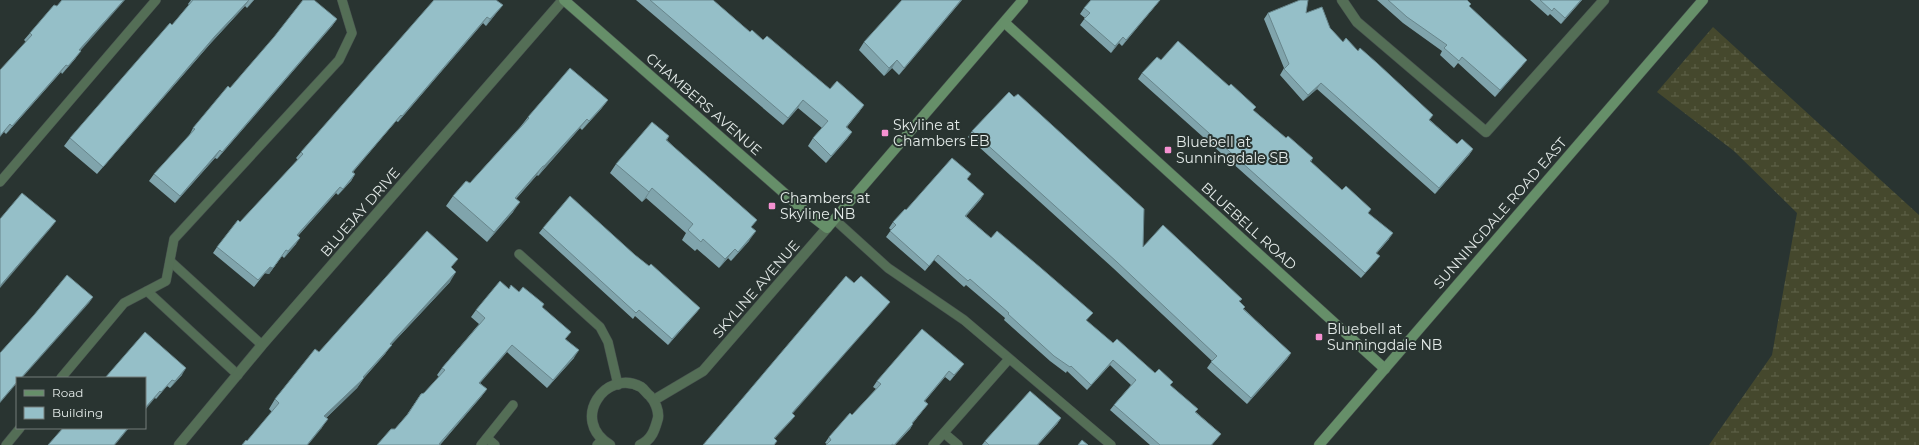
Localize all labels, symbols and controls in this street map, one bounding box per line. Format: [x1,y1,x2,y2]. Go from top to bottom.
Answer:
street label: CHAMBERS AVENUE [642,49,766,159]
place label: Skyline at Chambers EB [893,116,989,150]
marker: Skyline at Chambers EB [880,128,890,138]
place label: Bluebell at Sunningdale SB [1176,133,1289,167]
street label: SUNNINGDALE ROAD EAST [1429,134,1571,292]
marker: Bluebell at Sunningdale SB [1163,145,1173,155]
street label: BLUEJAY DRIVE [316,164,404,260]
street label: BLUEBELL ROAD [1197,178,1301,274]
place label: Chambers at Skyline NB [780,189,871,223]
marker: Chambers at Skyline NB [767,201,777,211]
street label: SKYLINE AVENUE [709,236,803,342]
place label: Bluebell at Sunningdale NB [1327,320,1442,354]
marker: Bluebell at Sunningdale NB [1314,332,1324,342]
legend [16,377,146,429]
text: Road [52,385,83,400]
text: Building [52,405,103,420]

